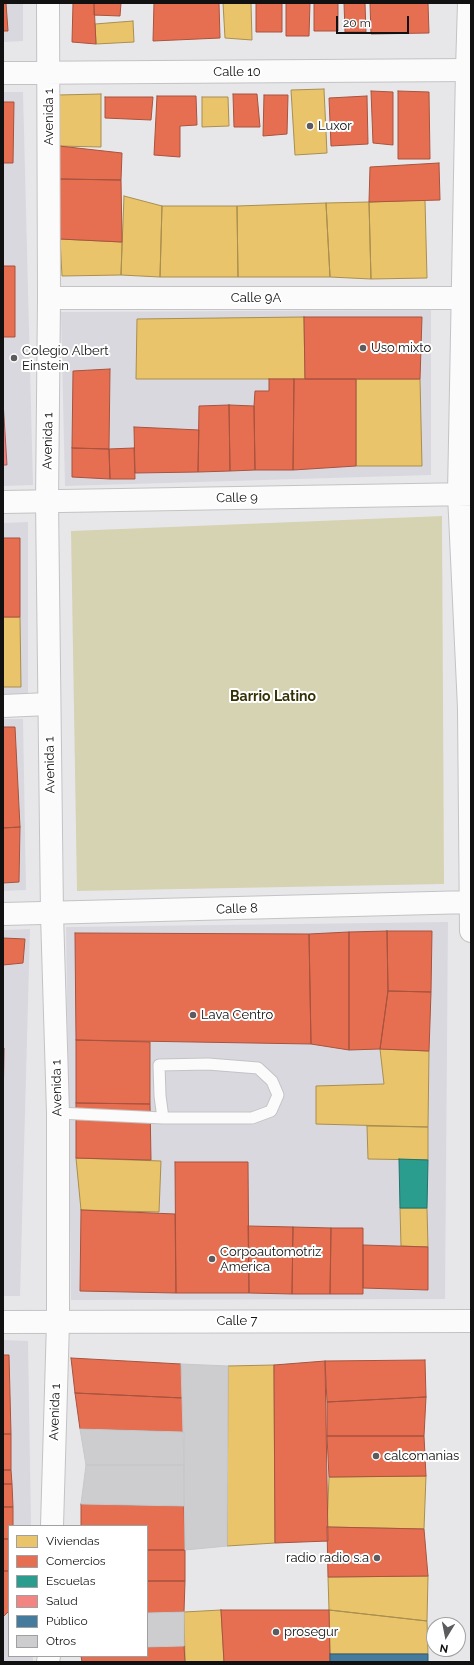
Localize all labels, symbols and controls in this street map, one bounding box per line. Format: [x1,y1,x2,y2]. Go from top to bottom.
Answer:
scale bar [338,8,411,34]
text: 20 m [343,16,371,30]
street label: Calle 10 [213,64,261,80]
street label: Avenida 1 [41,88,57,146]
place label: Luxor [318,118,352,134]
marker: Luxor [305,121,315,131]
street label: Calle 9A [231,290,281,306]
place label: Uso mixto [371,340,431,356]
place label: Colegio Albert Einstein [22,343,109,374]
marker: Uso mixto [358,343,368,353]
marker: Colegio Albert Einstein [9,353,19,363]
street label: Avenida 1 [40,412,56,470]
street label: Calle 9 [216,490,258,506]
district label: Barrio Latino [230,689,316,705]
street label: Avenida 1 [42,736,58,794]
street label: Calle 8 [216,900,258,918]
place label: Lava Centro [201,1007,273,1023]
marker: Lava Centro [188,1010,198,1020]
street label: Avenida 1 [49,1059,65,1117]
place label: Corpoautomotriz America [220,1244,321,1275]
marker: Corpoautomotriz America [207,1254,217,1264]
street label: Calle 7 [217,1313,257,1329]
street label: Avenida 1 [46,1383,64,1441]
place label: calcomanias [384,1448,459,1464]
marker: calcomanias [371,1451,381,1461]
legend [8,1525,148,1657]
text: Viviendas [46,1534,100,1548]
place label: radio radio s.a [286,1550,369,1566]
marker: radio radio s.a [372,1553,382,1563]
text: Comercios [46,1554,106,1568]
text: Escuelas [46,1574,95,1588]
text: Salud [46,1594,78,1608]
text: Público [46,1614,88,1628]
north arrow [426,1617,466,1657]
place label: prosegur [284,1624,338,1640]
marker: prosegur [271,1627,281,1637]
text: Otros [46,1634,76,1648]
text: N [439,1641,449,1655]

